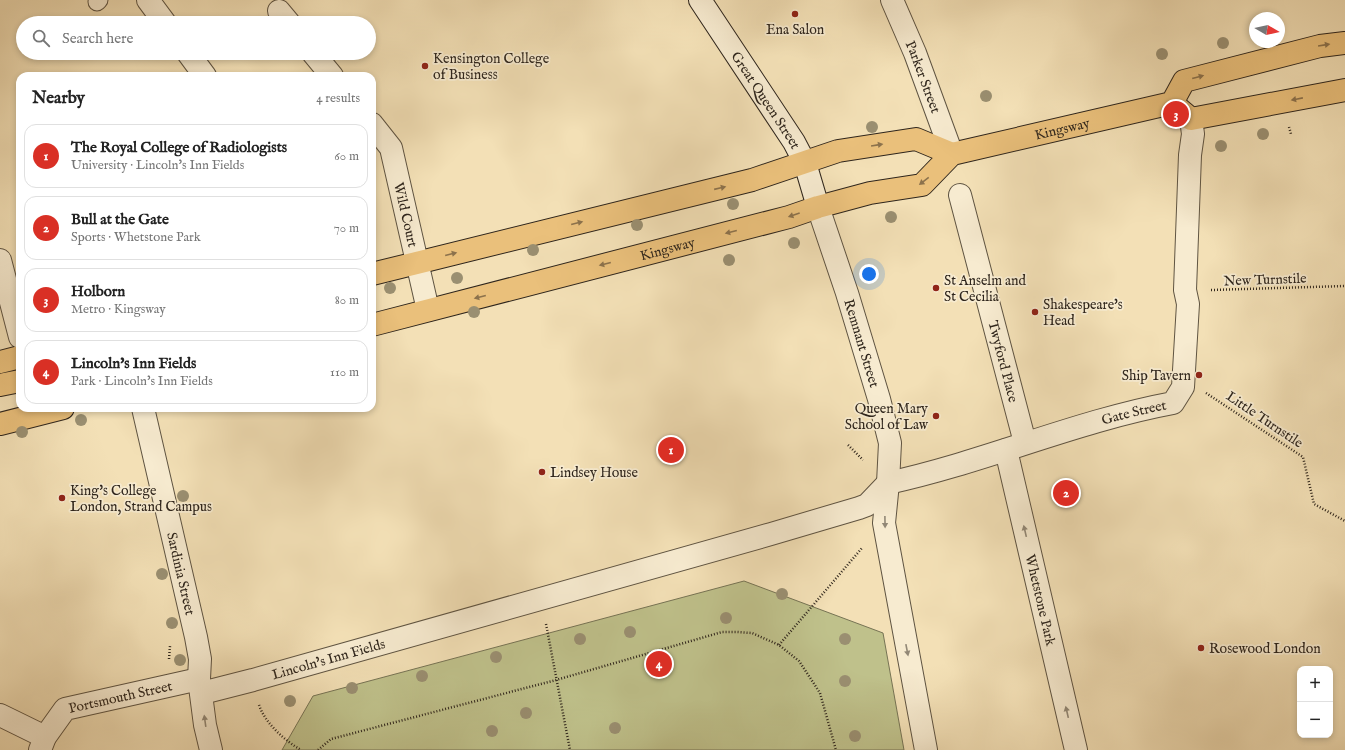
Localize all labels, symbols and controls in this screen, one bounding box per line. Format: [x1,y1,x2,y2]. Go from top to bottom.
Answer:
marker: Ena Salon [790,9,800,19]
north arrow [1249,12,1285,48]
search box [16,16,376,60]
place label: Ena Salon [766,21,825,39]
icon: search [30,27,52,49]
text: Search here [62,29,133,48]
street label: Parker Street [901,38,944,116]
one-way arrow [1318,42,1330,48]
street label: Great Queen Street [727,48,804,153]
place label: Kensington College of Business [433,50,550,84]
marker: Kensington College of Business [420,61,430,71]
one-way arrow [1192,74,1204,80]
text: Nearby [32,88,85,109]
text: 4 results [316,90,360,107]
one-way arrow [1291,96,1303,102]
pin: 3 [1163,99,1189,129]
street label: Kingsway [1033,114,1092,145]
text: The Royal College of Radiologists [71,138,287,157]
one-way arrow [871,142,883,148]
text: 1 [44,148,48,165]
text: 60 m [334,148,359,165]
text: University · Lincoln's Inn Fields [71,157,244,174]
one-way arrow [919,177,930,185]
street label: Wild Court [389,181,421,249]
one-way arrow [714,184,726,190]
text: Bull at the Gate [71,210,169,229]
one-way arrow [787,212,799,218]
text: 2 [43,220,49,237]
text: 70 m [334,220,359,237]
one-way arrow [571,220,583,226]
text: Sports · Whetstone Park [71,229,201,246]
one-way arrow [725,229,738,235]
street label: Kingsway [638,234,697,265]
one-way arrow [444,251,457,257]
one-way arrow [599,261,611,267]
your location [859,264,879,284]
street label: New Turnstile [1223,270,1307,290]
place label: St Anselm and St Cecilia [944,272,1027,306]
text: Holborn [71,282,125,301]
marker: St Anselm and St Cecilia [931,283,941,293]
text: 3 [44,292,48,309]
text: 80 m [335,292,359,309]
one-way arrow [473,294,486,300]
place label: Shakespeare's Head [1043,296,1123,330]
street label: Remnant Street [839,297,883,390]
text: Metro · Kingsway [71,301,166,318]
marker: Shakespeare's Head [1030,307,1040,317]
street label: Twyford Place [983,319,1022,405]
text: Lincoln's Inn Fields [71,354,196,373]
text: 4 [43,364,49,381]
text: 110 m [330,364,359,381]
place label: Ship Tavern [1122,367,1192,385]
marker: Ship Tavern [1194,370,1204,380]
text: Park · Lincoln's Inn Fields [71,373,213,390]
street label: Little Turnstile [1223,387,1307,453]
street label: Gate Street [1100,396,1168,430]
place label: Queen Mary School of Law [845,400,929,434]
marker: Queen Mary School of Law [931,411,941,421]
pin: 1 [658,435,684,465]
place label: Lindsey House [550,464,638,482]
marker: Lindsey House [537,467,547,477]
pin: 2 [1053,478,1079,508]
place label: King's College London, Strand Campus [70,482,212,516]
marker: King's College London, Strand Campus [57,493,67,503]
one-way arrow [882,516,888,529]
one-way arrow [1022,525,1028,537]
street label: Sardinia Street [162,531,199,617]
street label: Whetstone Park [1021,553,1060,648]
street label: Lincoln's Inn Fields [270,635,388,684]
place label: Rosewood London [1209,640,1321,658]
one-way arrow [905,643,911,656]
marker: Rosewood London [1196,643,1206,653]
pin: 4 [646,649,672,679]
map controls [1297,666,1333,738]
button: + [1297,666,1333,702]
street label: Portsmouth Street [67,677,174,718]
button: − [1297,702,1333,738]
one-way arrow [1064,706,1070,718]
one-way arrow [202,715,208,728]

